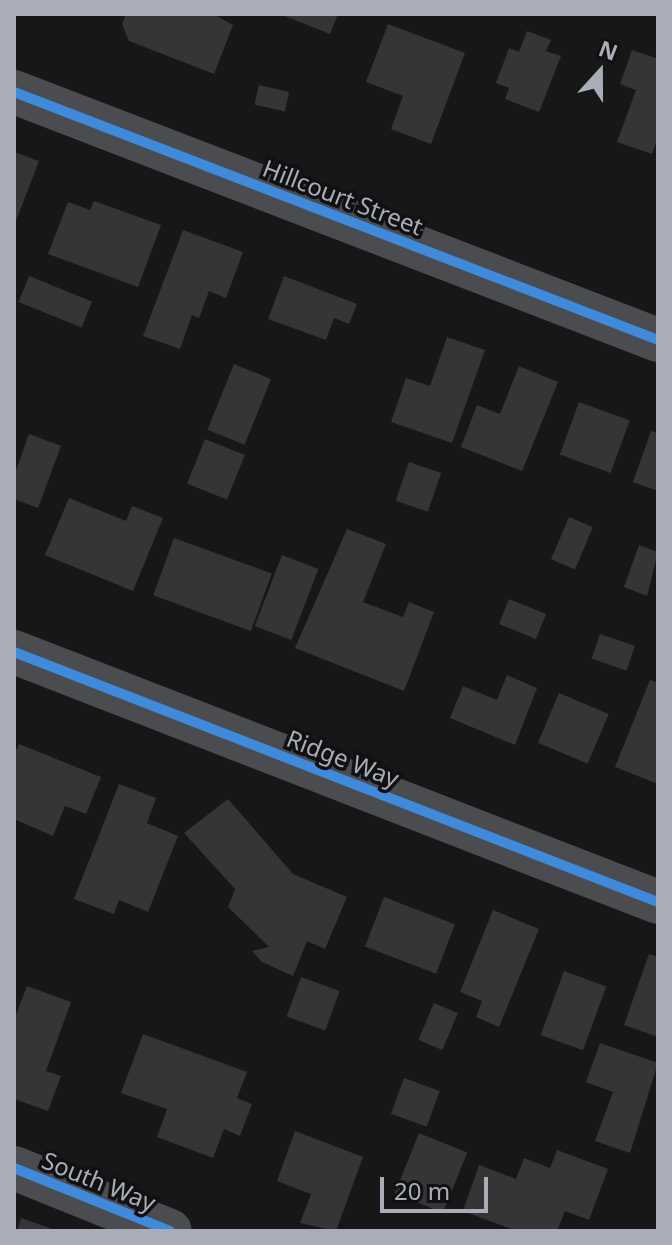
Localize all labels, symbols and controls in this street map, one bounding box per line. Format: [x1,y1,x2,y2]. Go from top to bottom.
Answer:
north arrow [560,32,640,112]
text: N [595,32,622,67]
street label: Hillcourt Street [259,153,427,241]
street label: Ridge Way [283,723,403,793]
street label: South Way [38,1145,160,1217]
scale bar [384,1161,492,1211]
text: 20 m [394,1174,450,1207]

